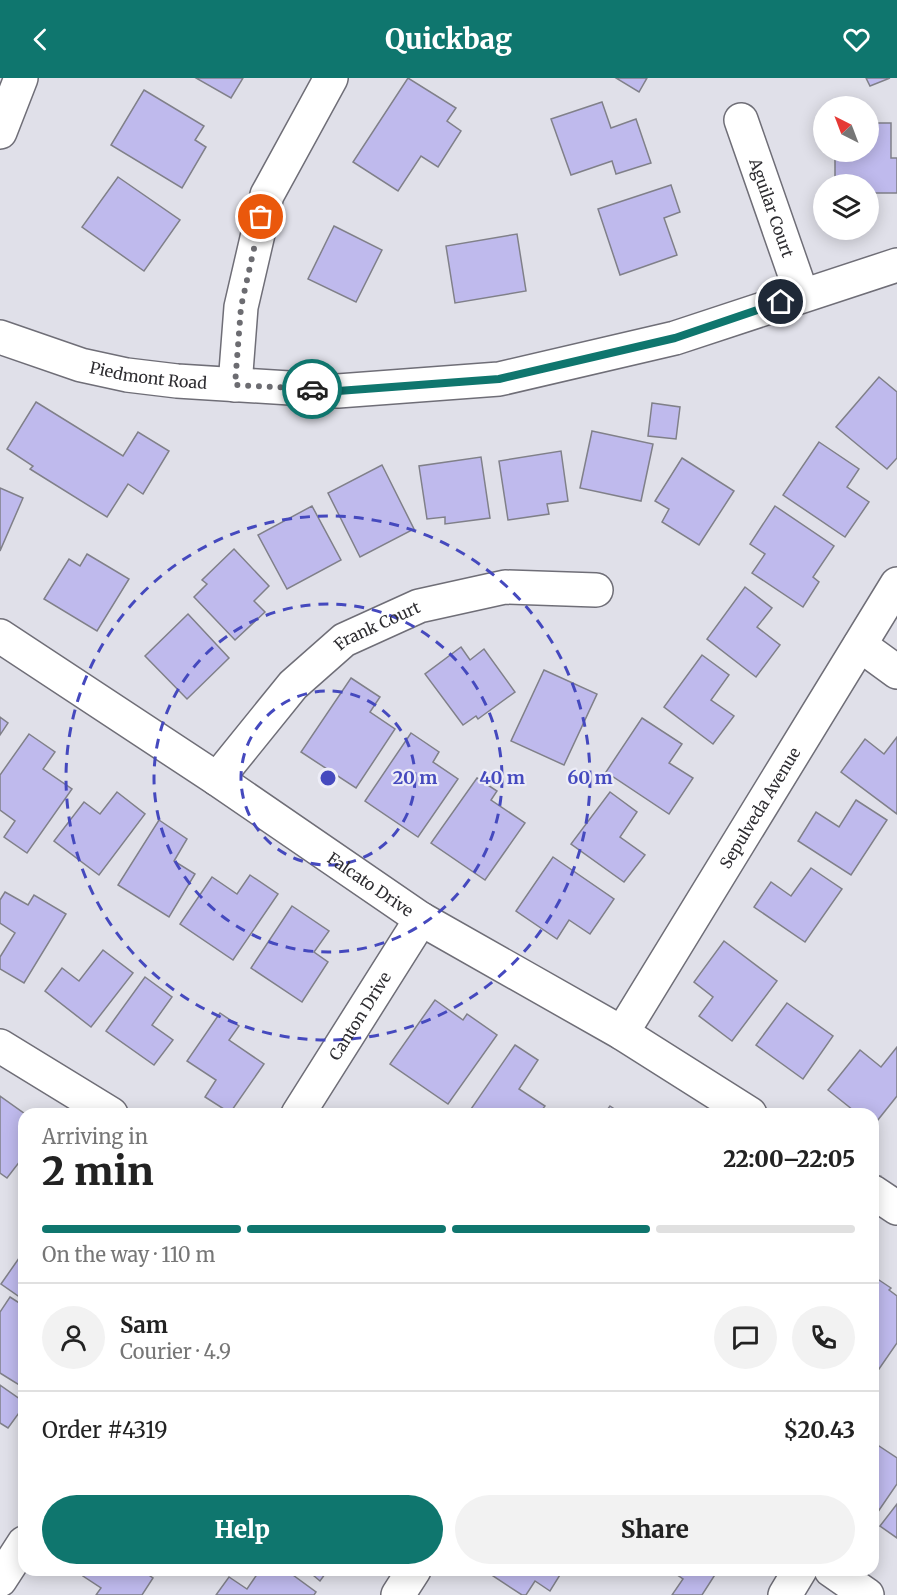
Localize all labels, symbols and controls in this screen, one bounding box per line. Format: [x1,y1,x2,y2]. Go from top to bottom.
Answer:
text: Quickbag [385,22,512,56]
icon: back [24,23,57,56]
icon: heart [840,23,873,56]
north arrow [813,96,879,162]
map controls [813,96,879,240]
street label: Aguilar Court [745,155,798,261]
button: layers [813,174,879,240]
pin [235,191,286,242]
icon: bag [244,200,277,233]
pin [755,276,806,327]
icon: home [764,285,797,318]
street label: Piedmont Road [88,357,208,393]
courier [282,359,342,419]
icon: car [296,373,329,406]
street label: Frank Court [330,597,424,654]
street label: Sepulveda Avenue [715,744,805,872]
text: 20 m [393,766,437,789]
text: 40 m [479,766,525,789]
text: 60 m [567,766,613,789]
centre of rings [318,768,338,788]
street label: Falcato Drive [324,848,417,921]
street label: Canton Drive [325,968,395,1064]
text: Arriving in [42,1124,148,1149]
text: 22:00–22:05 [723,1145,855,1173]
text: 2 min [42,1147,154,1196]
text: On the way · 110 m [42,1242,215,1267]
button: person [42,1306,105,1369]
button: chat [714,1306,777,1369]
button: phone [792,1306,855,1369]
text: Sam [120,1311,168,1339]
text: Courier · 4.9 [120,1339,231,1364]
text: Order #4319 [42,1416,167,1444]
text: $20.43 [783,1416,855,1444]
button: Help [42,1495,443,1564]
button: Share [455,1495,855,1564]

